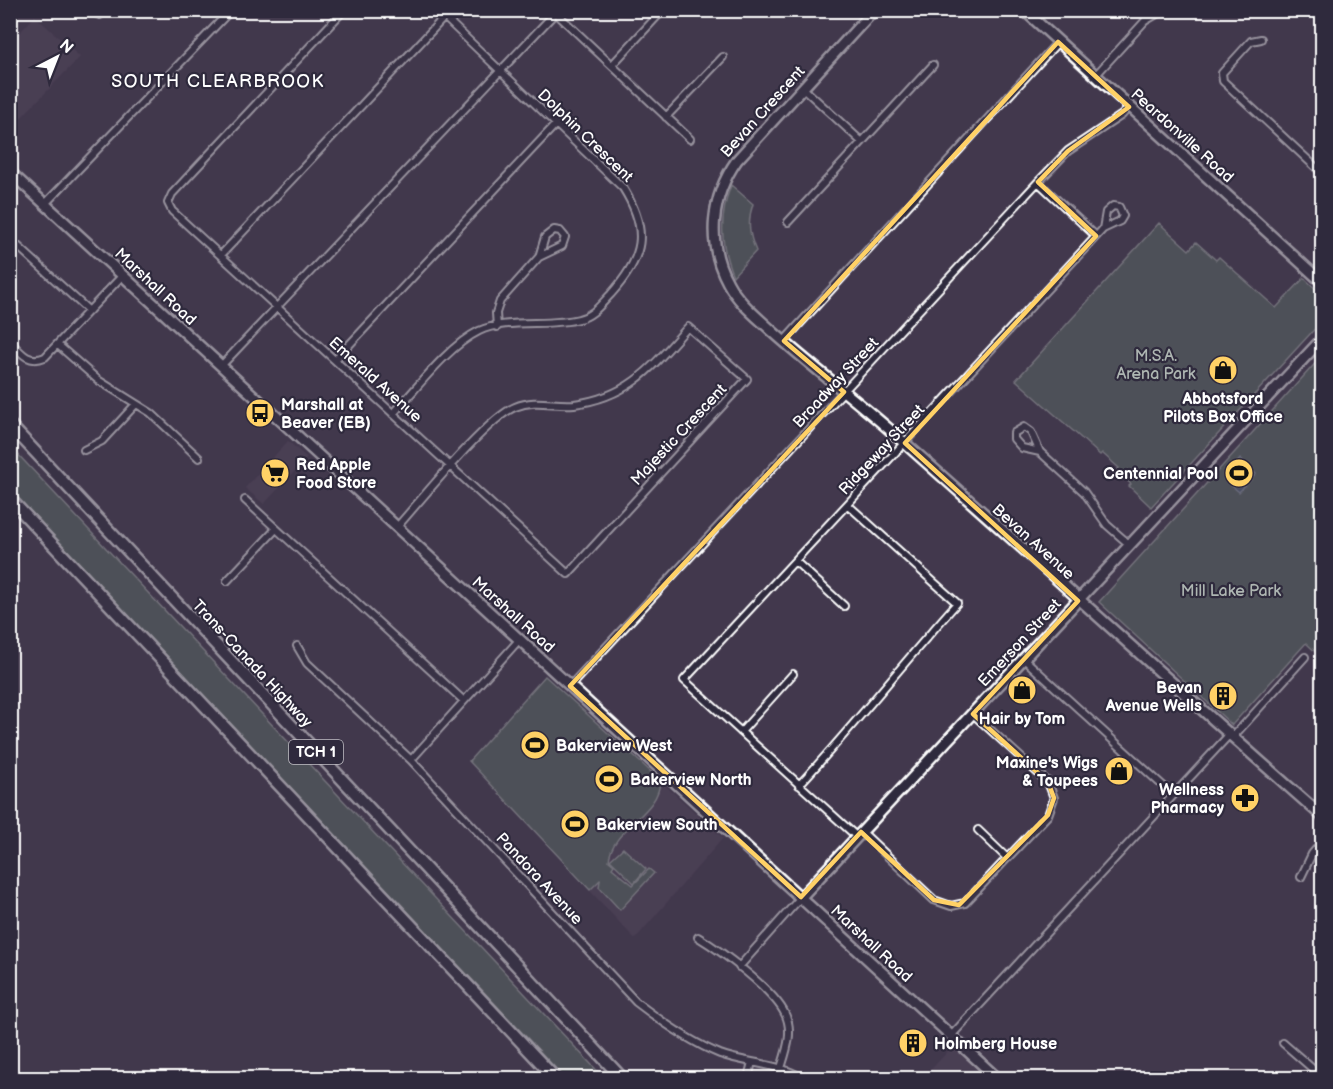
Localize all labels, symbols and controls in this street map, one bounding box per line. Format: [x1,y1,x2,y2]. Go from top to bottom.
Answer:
north arrow [27,27,87,87]
text: N [55,36,77,58]
street label: Bevan Crescent [717,62,809,162]
district label: SOUTH CLEARBROOK [111,71,325,92]
street label: Peardonville Road [1127,85,1237,187]
street label: Dolphin Crescent [533,86,637,187]
street label: Marshall Road [110,244,200,330]
street label: Emerald Avenue [325,333,426,427]
street label: Broadway Street [789,334,883,432]
park label: M.S.A. Arena Park [1116,347,1196,384]
shop icon: Abbotsford Pilots Box Office [1207,354,1239,386]
street label: Majestic Crescent [627,380,731,490]
place label: Abbotsford Pilots Box Office [1163,390,1283,427]
place label: Marshall at Beaver (EB) [281,396,371,433]
bus stop icon: Marshall at Beaver (EB) [244,397,276,429]
street label: Ridgeway Street [835,401,929,499]
place label: Red Apple Food Store [296,456,376,493]
supermarket icon: Red Apple Food Store [259,457,291,489]
sports icon: Centennial Pool [1223,457,1255,489]
place label: Centennial Pool [1103,465,1218,484]
street label: Bevan Avenue [988,500,1078,584]
street label: Marshall Road [468,573,558,657]
park label: Mill Lake Park [1181,582,1281,601]
street label: Emerson Street [975,595,1066,691]
street label: Trans-Canada Highway [188,596,316,732]
shop icon: Hair by Tom [1006,674,1038,706]
place label: Bevan Avenue Wells [1105,679,1202,716]
building icon: Bevan Avenue Wells [1207,680,1239,712]
place label: Hair by Tom [979,710,1065,729]
sports icon: Bakerview West [519,729,551,761]
place label: Bakerview West [556,737,673,756]
road number: TCH 1 [289,740,343,764]
place label: Maxine's Wigs & Toupees [996,754,1098,791]
shop icon: Maxine's Wigs & Toupees [1103,755,1135,787]
sports icon: Bakerview North [593,763,625,795]
place label: Bakerview North [630,771,752,790]
place label: Wellness Pharmacy [1151,781,1225,818]
pharmacy icon: Wellness Pharmacy [1229,782,1261,814]
sports icon: Bakerview South [559,808,591,840]
place label: Bakerview South [596,816,718,835]
street label: Pandora Avenue [492,829,587,929]
street label: Marshall Road [826,901,916,987]
building icon: Holmberg House [897,1027,929,1059]
place label: Holmberg House [934,1035,1057,1054]

